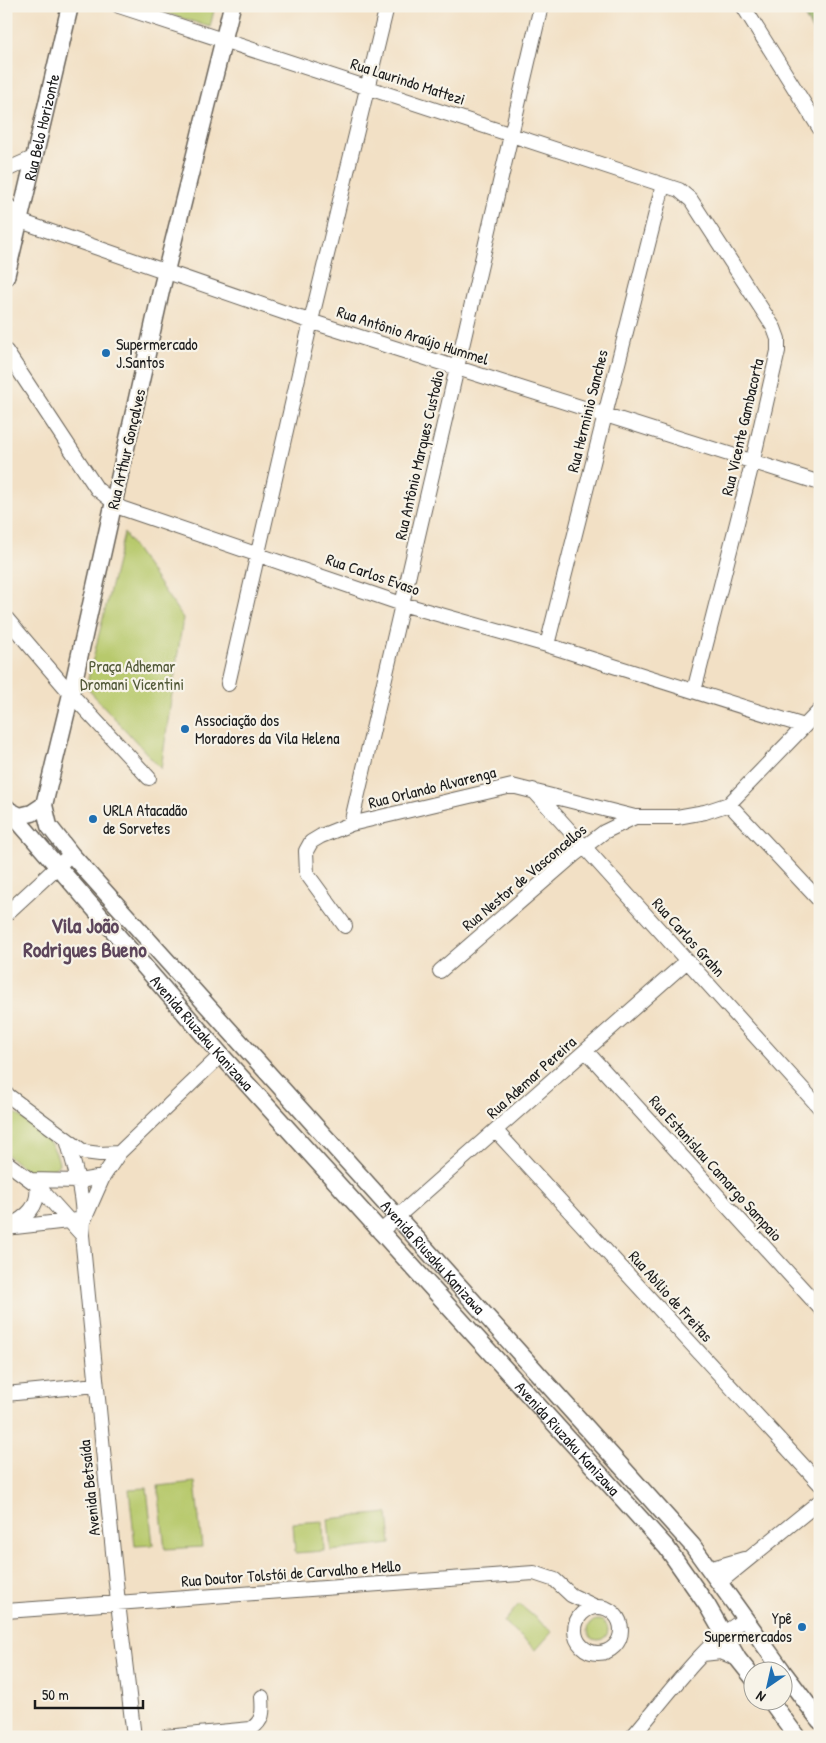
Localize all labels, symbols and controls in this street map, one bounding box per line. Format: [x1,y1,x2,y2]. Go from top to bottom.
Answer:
street label: Rua Laurindo Mattezi [348,52,468,110]
street label: Rua Belo Horizonte [18,71,65,183]
street label: Rua Antônio Araújo Hummel [334,300,492,370]
place label: Supermercado J.Santos [116,333,198,373]
marker: Supermercado J.Santos [100,347,112,359]
street label: Rua Herminio Sanches [561,348,613,474]
street label: Rua Vicente Gambacorta [716,356,768,498]
street label: Rua Antônio Marques Custodio [389,368,449,542]
street label: Rua Arthur Gonçalves [101,387,151,511]
street label: Rua Carlos Evaso [323,548,423,600]
park label: Praça Adhemar Dromani Vicentini [80,655,184,695]
place label: Associação dos Moradores da Vila Helena [195,709,339,749]
marker: Associação dos Moradores da Vila Helena [179,723,191,735]
street label: Rua Orlando Alvarenga [366,761,498,813]
place label: URLA Atacadão de Sorvetes [103,799,188,839]
marker: URLA Atacadão de Sorvetes [87,813,99,825]
street label: Rua Nestor de Vasconcellos [457,818,591,936]
street label: Rua Carlos Grahn [648,893,730,981]
district label: Vila João Rodrigues Bueno [23,911,147,965]
street label: Avenida Riuzaku Kanizawa [145,970,259,1095]
street label: Rua Ademar Pereira [481,1031,581,1123]
street label: Rua Estanislau Camargo Sampaio [644,1090,788,1246]
street label: Avenida Riusaku Kanizawa [376,1195,490,1319]
street label: Rua Abílio de Freitas [624,1246,718,1346]
street label: Avenida Riuzaku Kanizawa [510,1376,625,1500]
street label: Avenida Betsaída [73,1439,105,1537]
street label: Rua Doutor Tolstói de Carvalho e Mello [181,1554,402,1592]
place label: Ypê Supermercados [704,1607,793,1647]
marker: Ypê Supermercados [796,1621,808,1633]
north arrow [744,1660,794,1710]
scale bar [35,1678,142,1710]
text: 50 m [42,1684,69,1705]
text: N [752,1687,769,1707]

